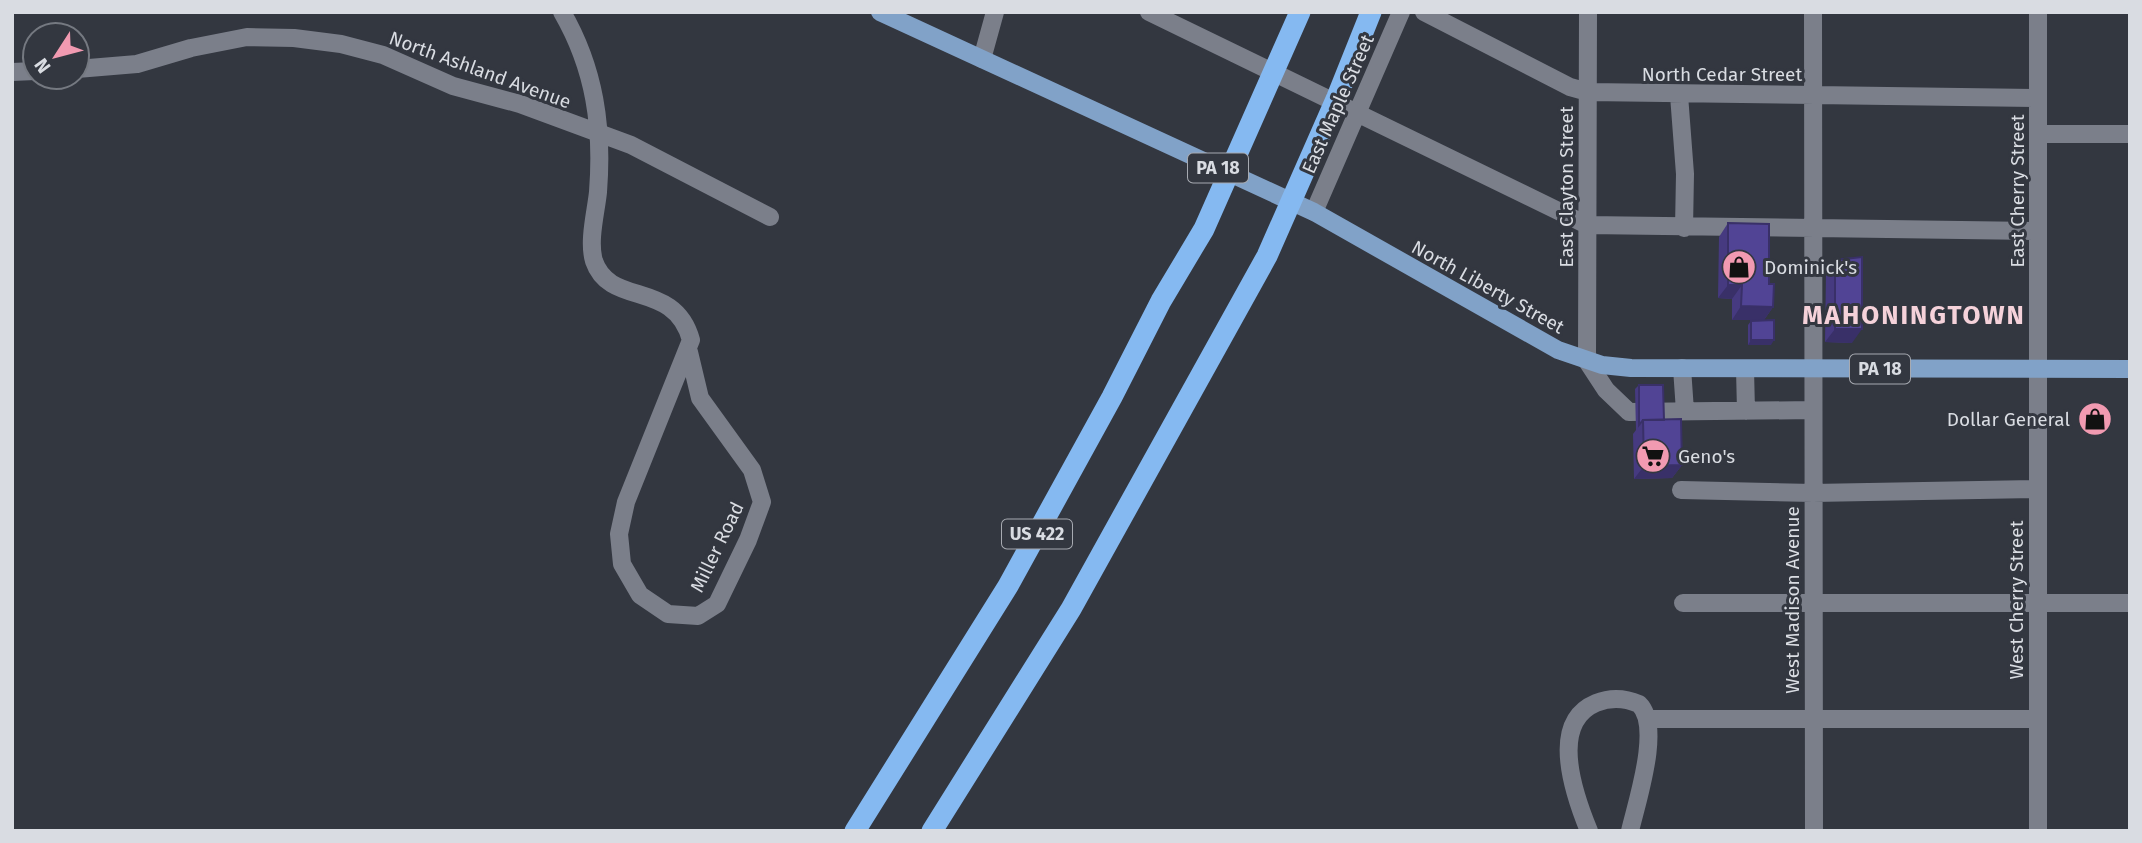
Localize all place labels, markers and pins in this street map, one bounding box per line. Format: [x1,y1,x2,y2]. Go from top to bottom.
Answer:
shop icon: Dominick's [1720,248,1758,286]
place label: Dominick's [1764,256,1857,279]
shop icon: Dollar General [2076,400,2114,438]
place label: Dollar General [1947,408,2070,431]
supermarket icon: Geno's [1634,437,1672,475]
place label: Geno's [1678,445,1735,468]

